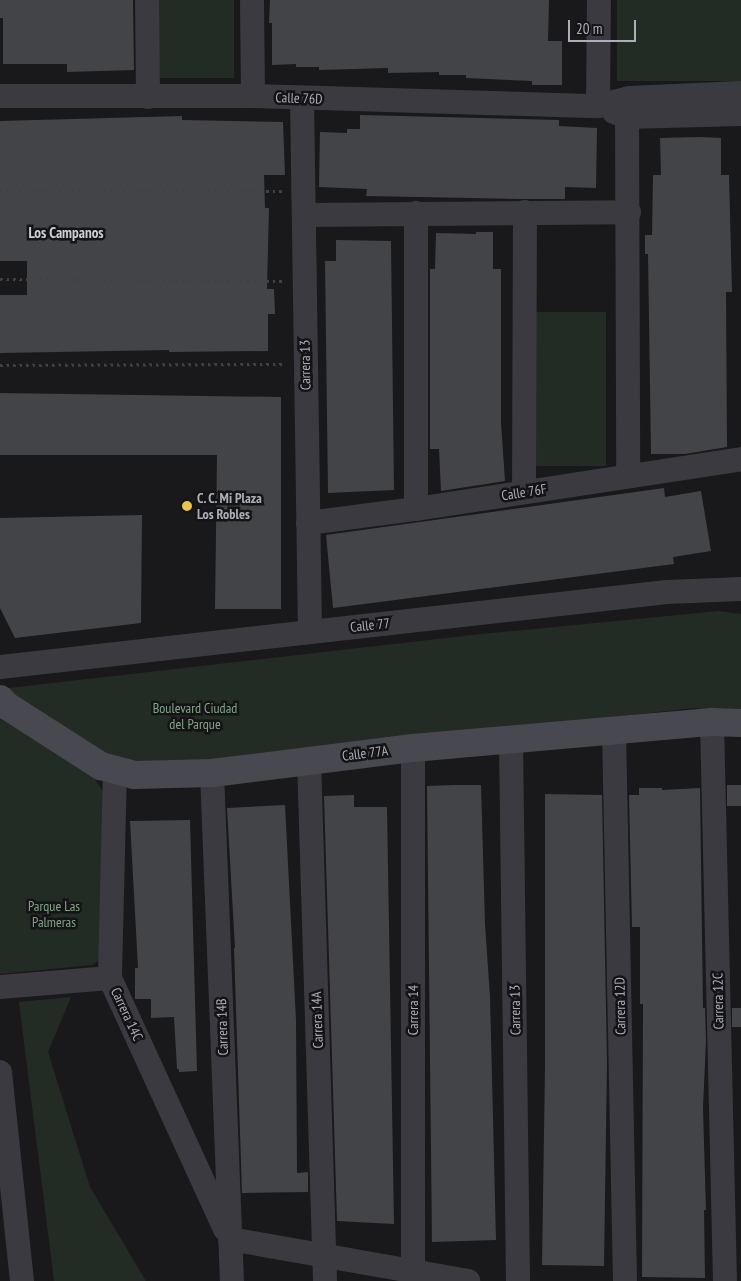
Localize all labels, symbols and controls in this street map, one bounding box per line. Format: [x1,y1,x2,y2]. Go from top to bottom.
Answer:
scale bar [571,10,638,42]
text: 20 m [576,19,602,38]
street label: Calle 76D [275,89,323,107]
district label: Los Campanos [28,224,104,242]
street label: Carrera 13 [296,340,314,390]
street label: Calle 76F [500,480,548,504]
place label: C. C. Mi Plaza Los Robles [197,490,264,522]
marker: C. C. Mi Plaza Los Robles [181,500,193,512]
street label: Calle 77 [349,615,391,635]
park label: Boulevard Ciudad del Parque [153,700,237,732]
street label: Calle 77A [341,742,389,764]
park label: Parque Las Palmeras [28,898,80,930]
street label: Carrera 12C [709,973,727,1029]
street label: Carrera 12D [611,977,629,1035]
street label: Carrera 14C [107,985,147,1043]
street label: Carrera 14 [405,985,421,1035]
street label: Carrera 13 [506,985,524,1035]
street label: Carrera 14A [308,991,326,1049]
street label: Carrera 14B [213,998,231,1056]

